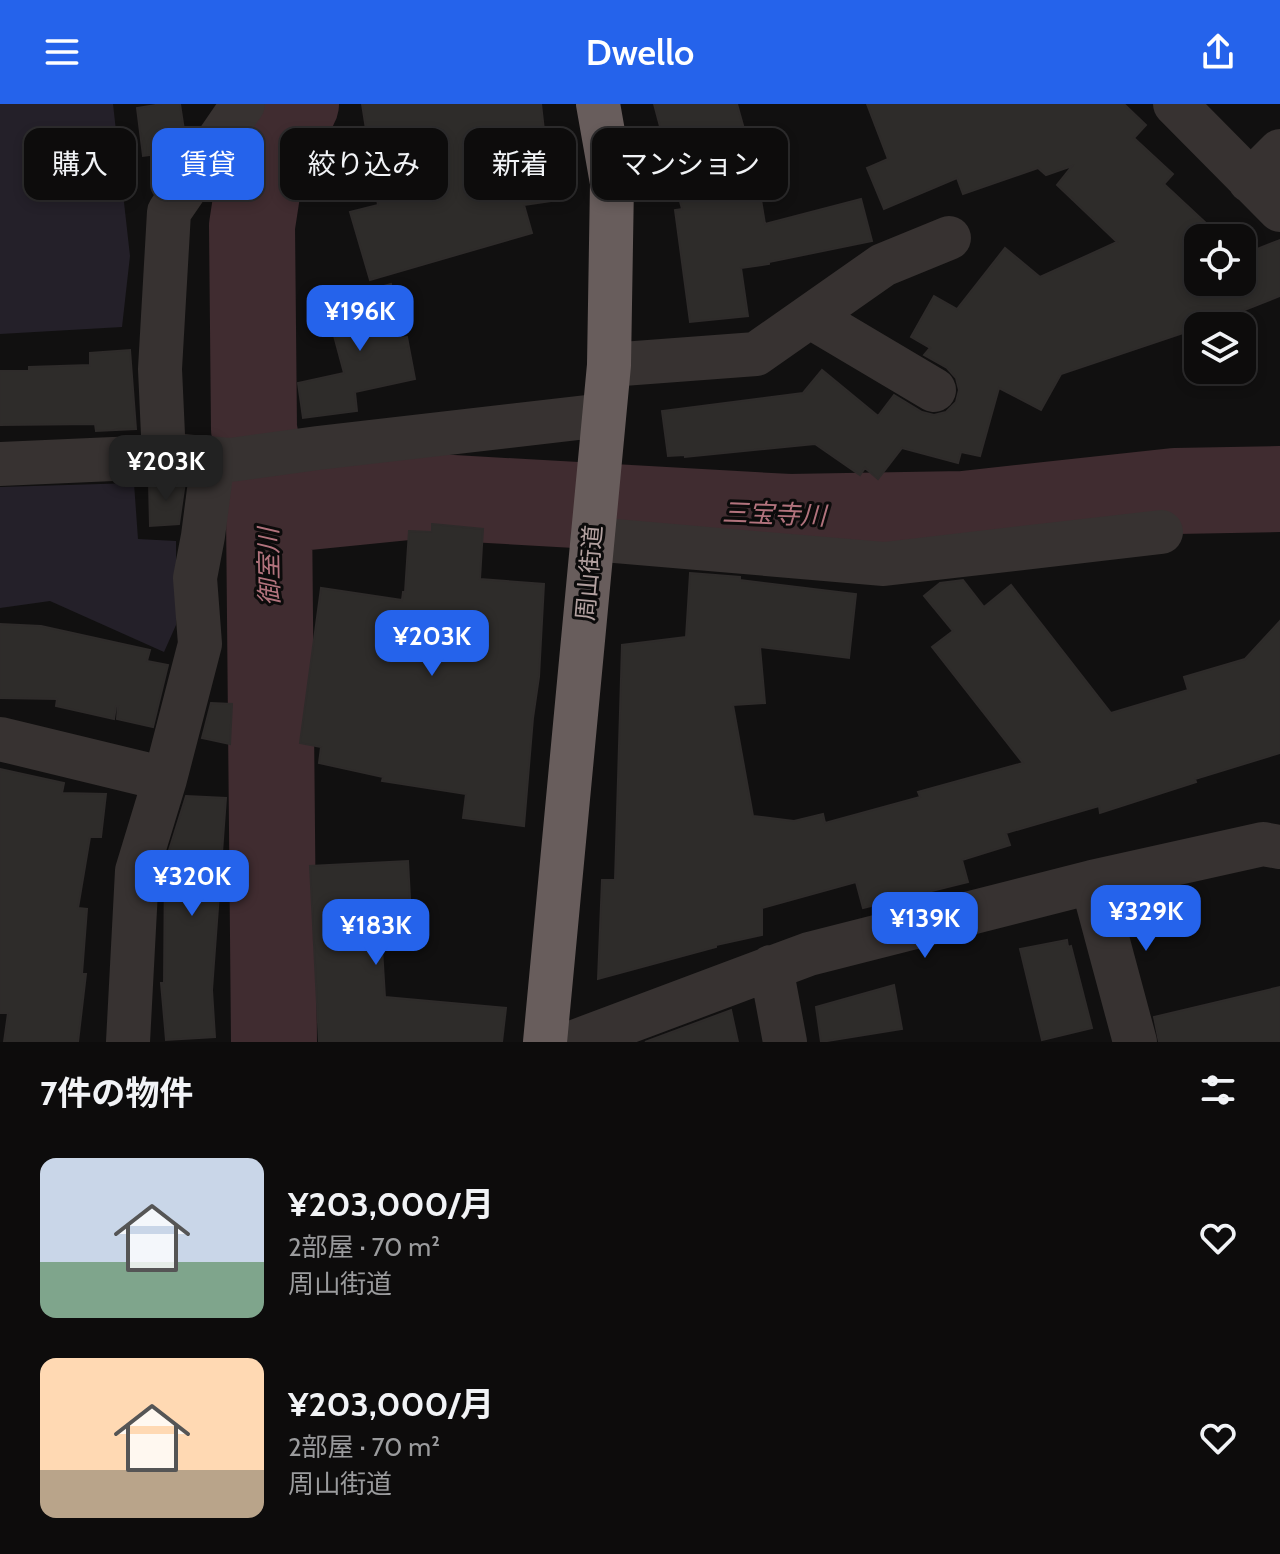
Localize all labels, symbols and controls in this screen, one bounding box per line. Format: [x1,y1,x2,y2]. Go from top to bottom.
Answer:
icon: menu [40,30,84,74]
text: Dwello [586,30,694,74]
icon: share [1196,30,1240,74]
chip: 購入 [24,128,136,200]
chip: 賃貸 [152,128,264,200]
chip: 絞り込み [280,128,448,200]
chip: 新着 [464,128,576,200]
chip: マンション [592,128,788,200]
map controls [1184,224,1256,384]
button: locate [1184,224,1256,296]
pin: ¥196K [304,285,416,353]
text: ¥196K [325,295,395,327]
button: layers [1184,312,1256,384]
pin: ¥203K [110,435,222,503]
text: ¥203K [127,445,205,477]
water label: 三宝寺川 [721,496,830,532]
street label: 周山街道 [570,524,608,622]
water label: 御室川 [252,525,286,606]
pin: ¥203K [376,610,488,678]
text: ¥203K [393,620,471,652]
pin: ¥320K [136,850,248,918]
text: ¥320K [153,860,231,892]
pin: ¥329K [1090,885,1202,953]
pin: ¥139K [869,892,981,960]
text: ¥329K [1109,895,1183,927]
pin: ¥183K [320,899,432,967]
text: ¥139K [890,902,960,934]
text: ¥183K [340,909,412,941]
icon: filters [1196,1068,1240,1112]
text: 7件の物件 [40,1072,193,1114]
text: ¥203,000/月 [288,1183,494,1225]
icon: home [104,1190,200,1286]
icon: heart [1196,1216,1240,1260]
text: 2部屋 · 70 m² [288,1231,440,1263]
text: 周山街道 [288,1268,392,1300]
text: ¥203,000/月 [288,1383,494,1425]
icon: home [104,1390,200,1486]
icon: heart [1196,1416,1240,1460]
text: 2部屋 · 70 m² [288,1431,440,1463]
text: 周山街道 [288,1468,392,1500]

